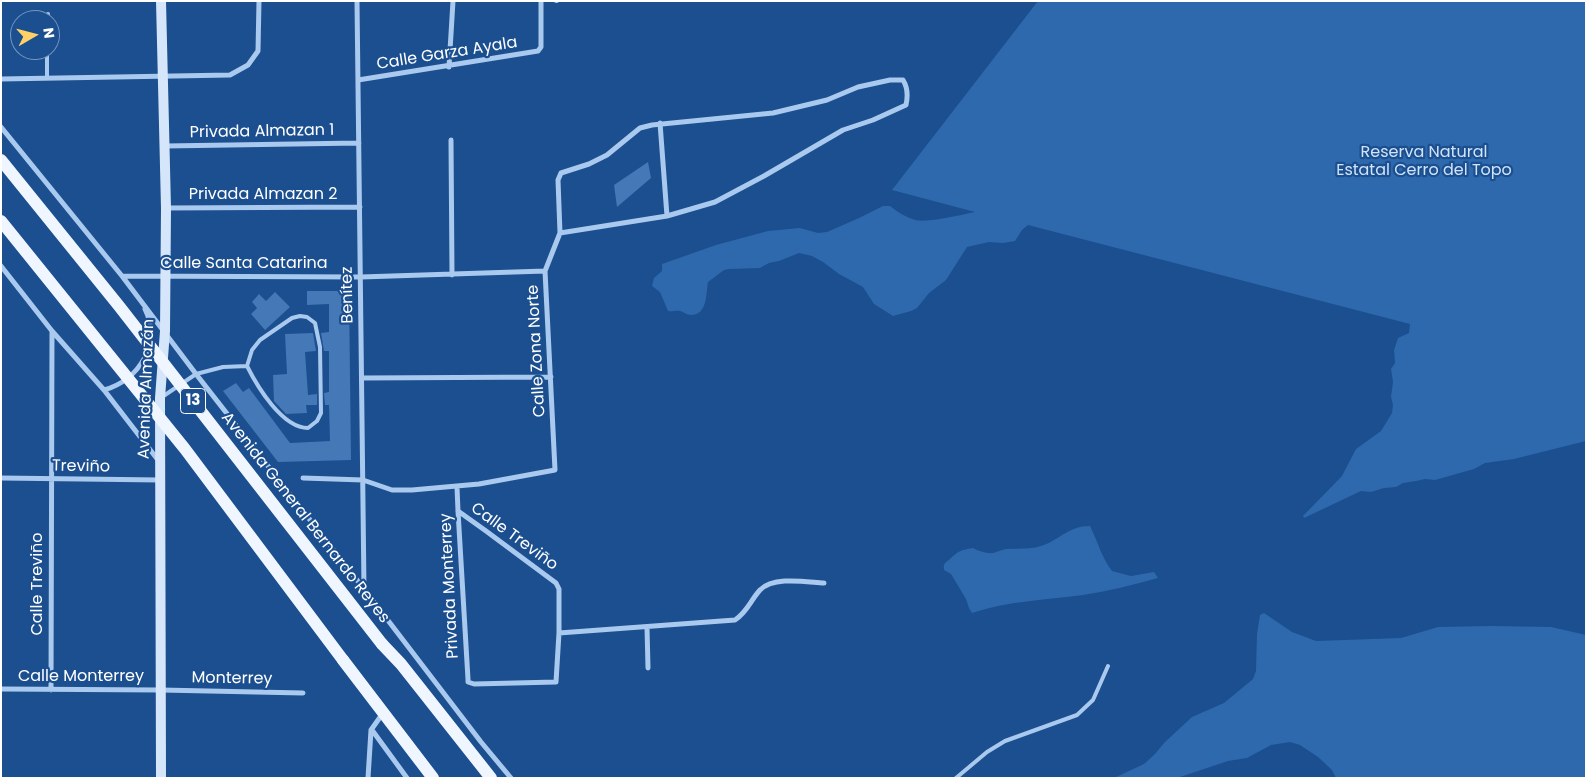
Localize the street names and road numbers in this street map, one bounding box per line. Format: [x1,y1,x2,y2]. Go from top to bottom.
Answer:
street label: Calle Garza Ayala [375,33,519,75]
street label: Privada Almazan 1 [190,121,334,143]
street label: Privada Almazan 2 [189,185,337,205]
street label: Calle Santa Catarina [160,254,328,274]
street label: Benítez [338,266,358,324]
street label: Calle Zona Norte [524,284,550,418]
street label: Avenida Almazán [135,319,159,459]
road number: 13 [180,388,206,414]
street label: Avenida General Bernardo Reyes [217,409,393,627]
street label: Treviño [52,457,110,477]
street label: Calle Treviño [467,499,561,575]
street label: Privada Monterrey [437,513,463,659]
street label: Calle Treviño [28,532,48,636]
street label: Calle Monterrey [18,667,144,687]
street label: Monterrey [191,669,273,689]

